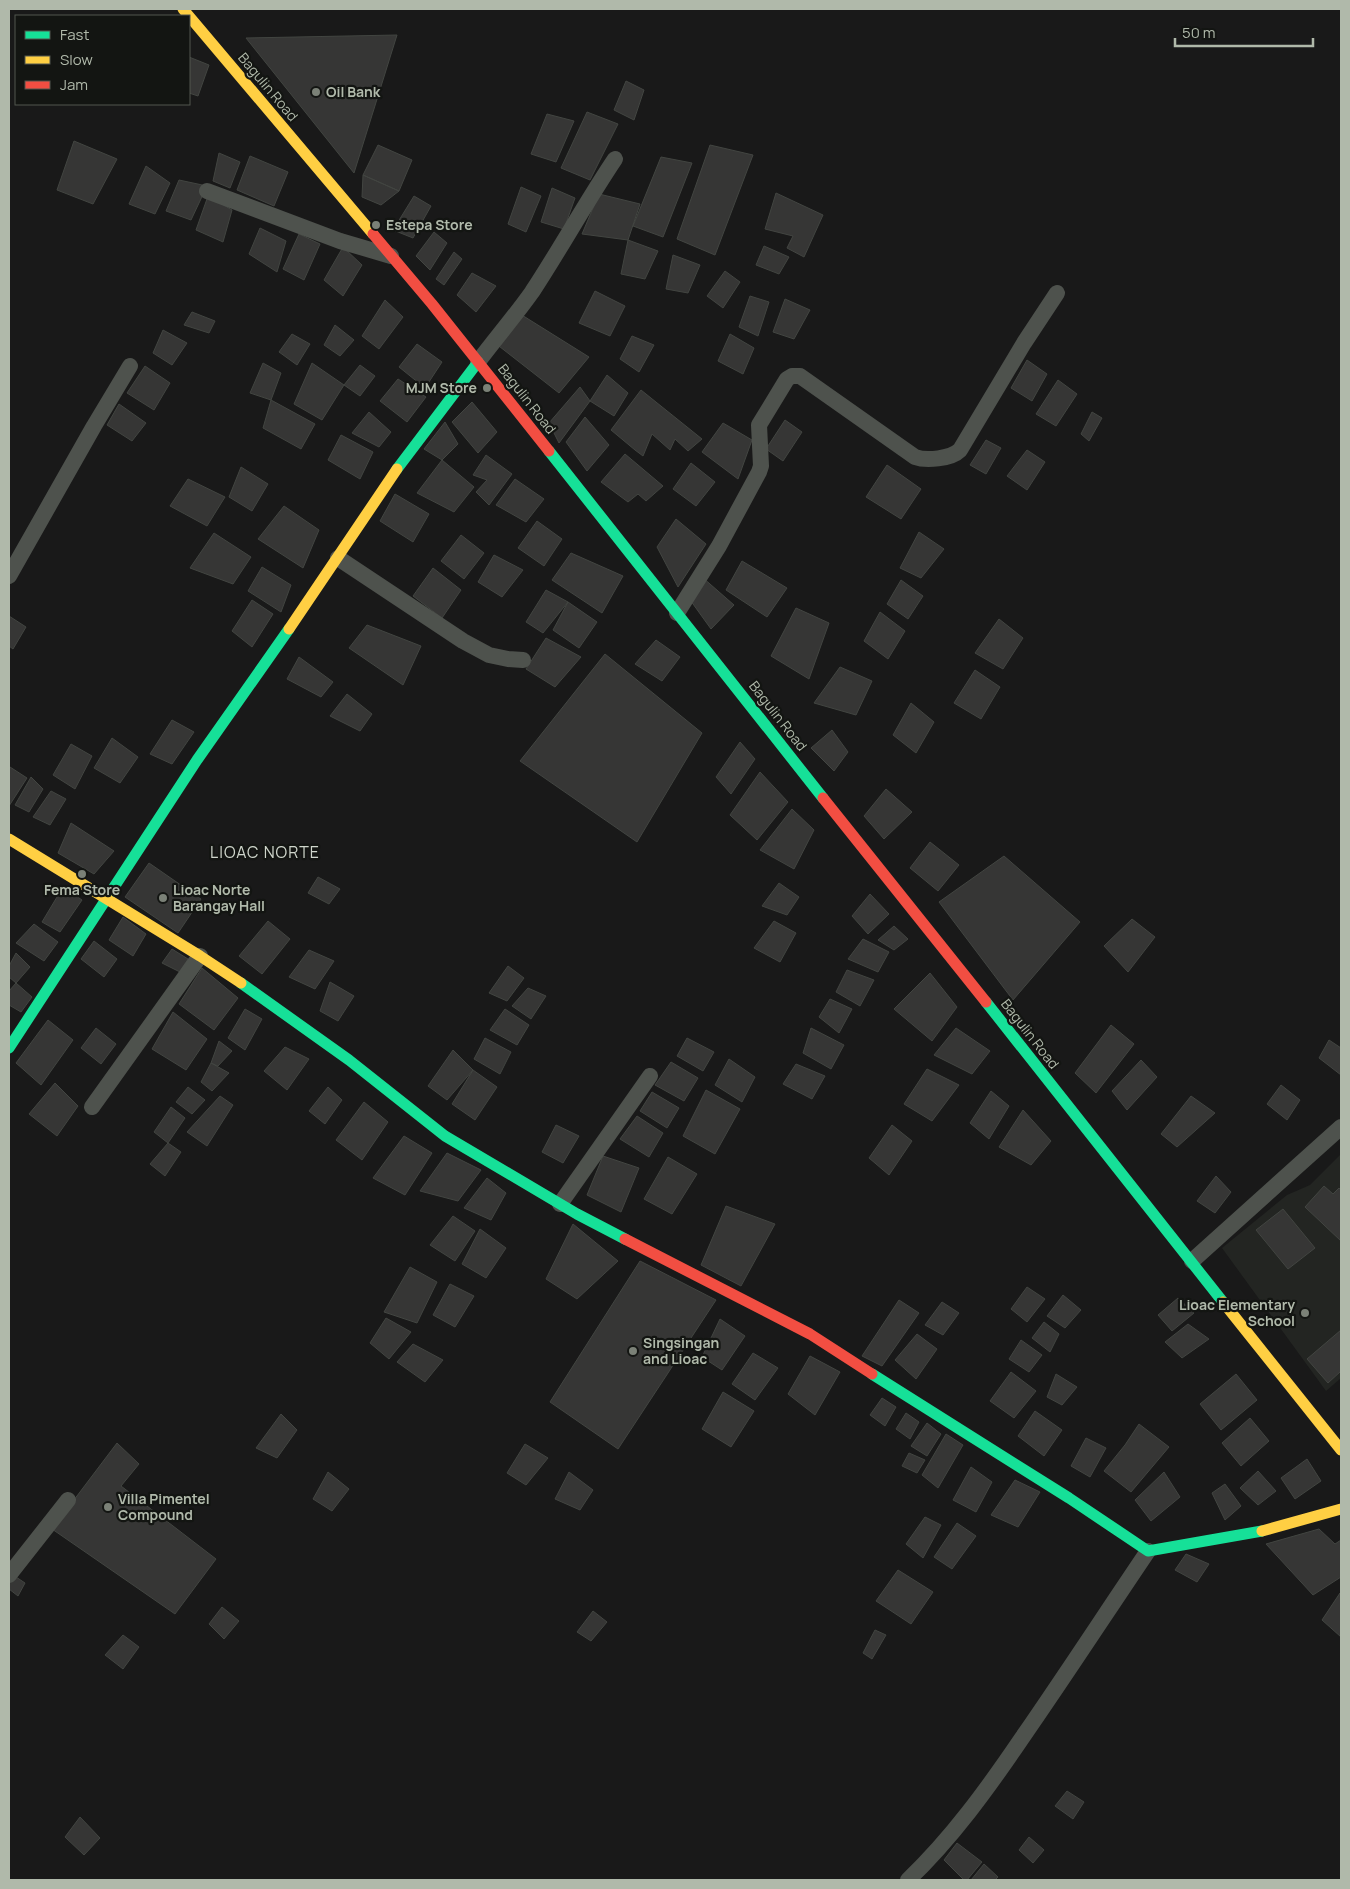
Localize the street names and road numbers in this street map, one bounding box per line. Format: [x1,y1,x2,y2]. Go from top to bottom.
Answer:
street label: Bagulin Road [234,48,303,125]
street label: Bagulin Road [494,360,561,438]
street label: Bagulin Road [745,677,812,755]
street label: Bagulin Road [997,995,1064,1073]

